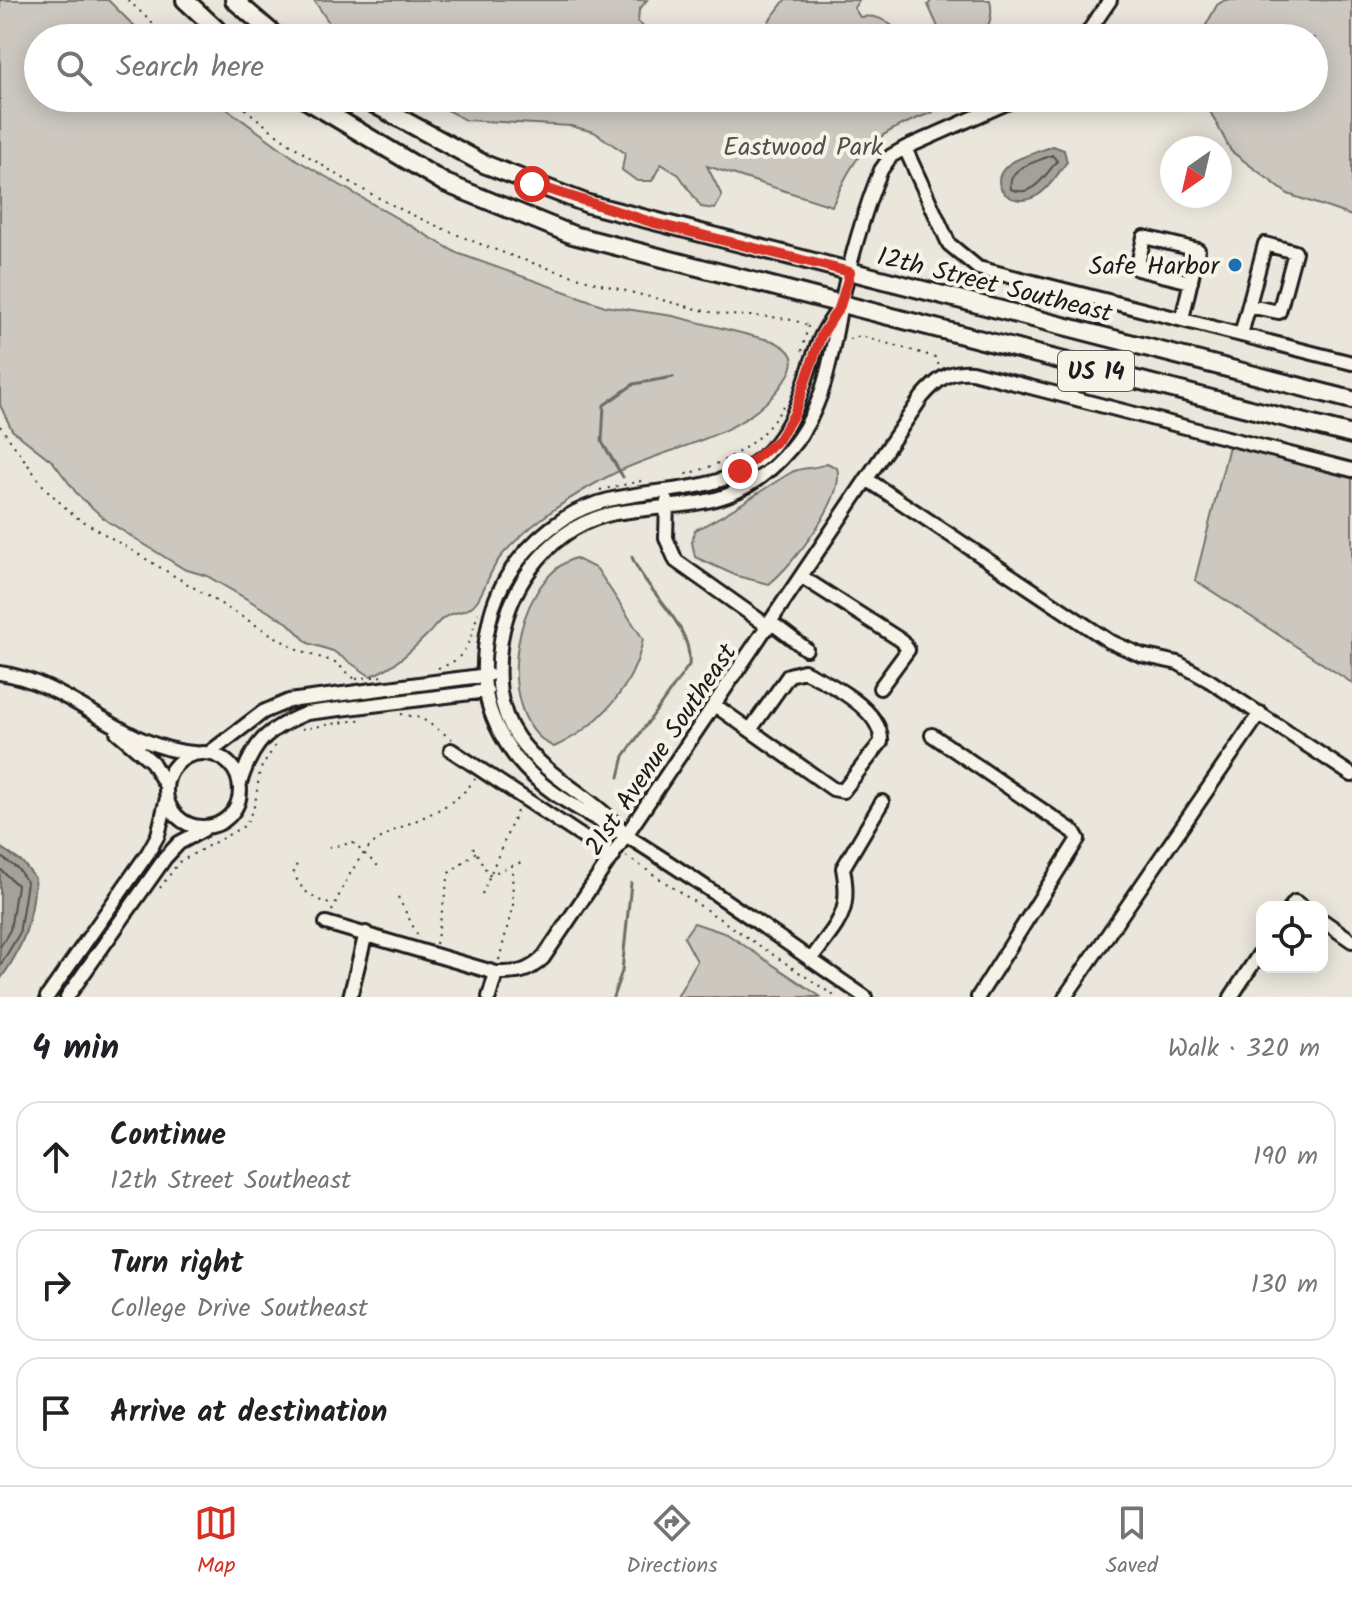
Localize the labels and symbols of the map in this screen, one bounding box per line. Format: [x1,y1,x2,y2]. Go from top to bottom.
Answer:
park label: Eastwood Park [723,127,884,169]
north arrow [1160,136,1232,208]
route start [514,166,550,202]
street label: 12th Street Southeast [872,236,1118,336]
place label: Safe Harbor [1089,246,1220,288]
marker: Safe Harbor [1226,256,1244,274]
road number: US 14 [1058,351,1134,391]
route end [722,453,758,489]
street label: 21st Avenue Southeast [575,634,749,865]

